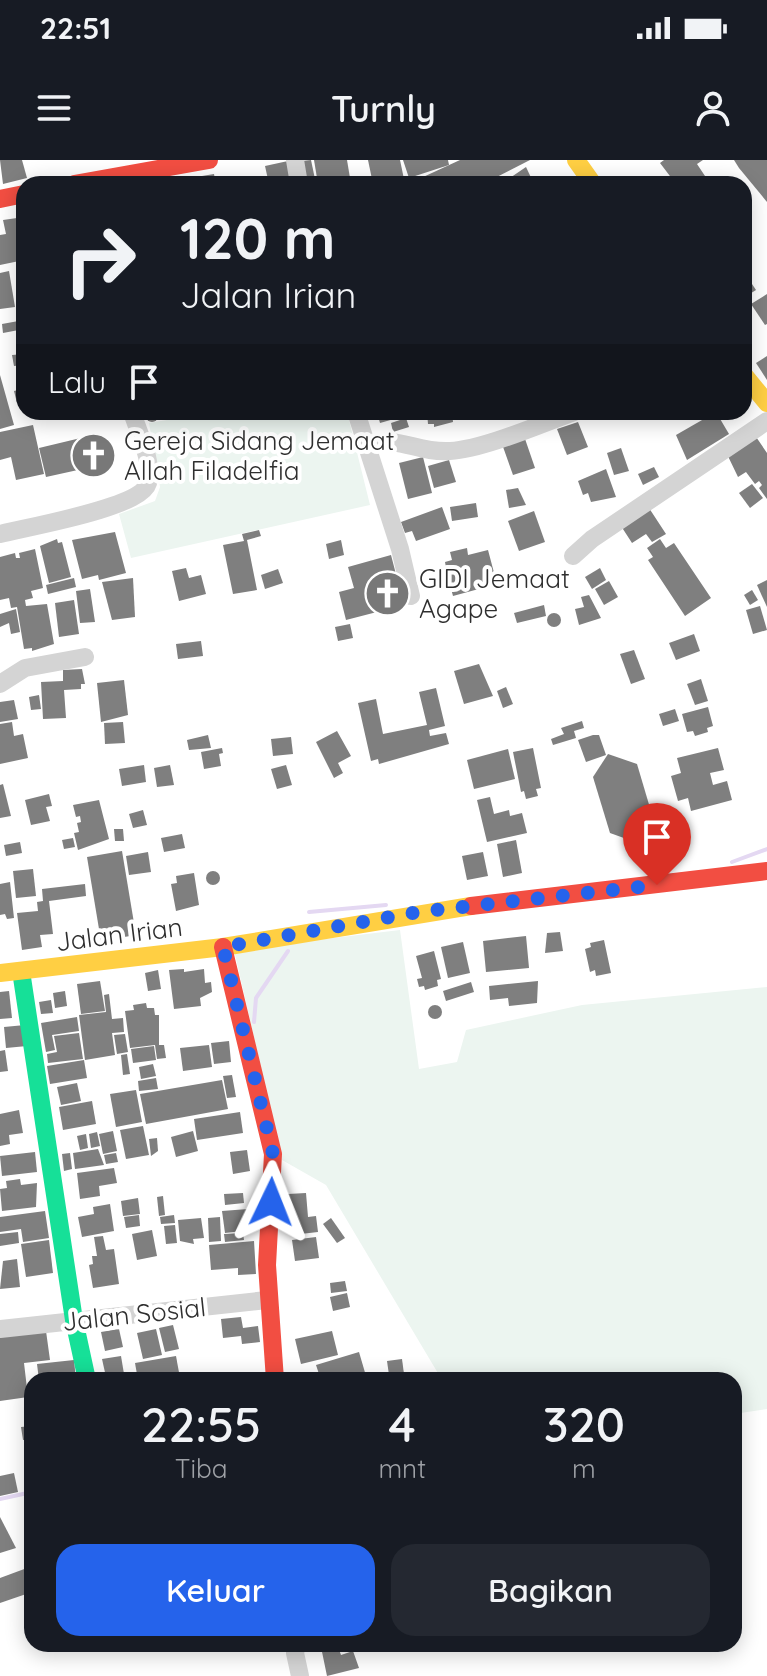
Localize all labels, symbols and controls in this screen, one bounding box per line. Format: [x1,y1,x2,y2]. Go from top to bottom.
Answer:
text: 22:51 [40,9,111,47]
icon: menu [32,86,76,130]
text: Turnly [331,86,436,131]
icon: person [691,86,735,130]
text: 120 m [180,203,335,273]
icon: right [48,208,152,312]
text: Jalan Irian [180,272,356,317]
icon: arrive [122,360,166,404]
text: Lalu [48,363,106,401]
place label: Gereja Sidang Jemaat Allah Filadelfia [124,424,395,487]
church icon: Gereja Sidang Jemaat Allah Filadelfia [69,431,117,479]
place label: GIDI Jemaat Agape [419,562,570,625]
church icon: GIDI Jemaat Agape [364,569,412,617]
pin [623,803,691,885]
icon: arrive [635,815,679,859]
street label: Jalan Irian [54,910,184,958]
position arrow [229,1160,313,1244]
street label: Jalan Sosial [61,1290,207,1338]
text: 22:55 [141,1394,261,1454]
text: 4 [389,1394,416,1454]
text: 320 [543,1394,625,1454]
text: Tiba [175,1452,228,1485]
text: mnt [378,1452,426,1485]
text: m [572,1452,596,1485]
button: Keluar [56,1544,375,1636]
button: Bagikan [391,1544,710,1636]

